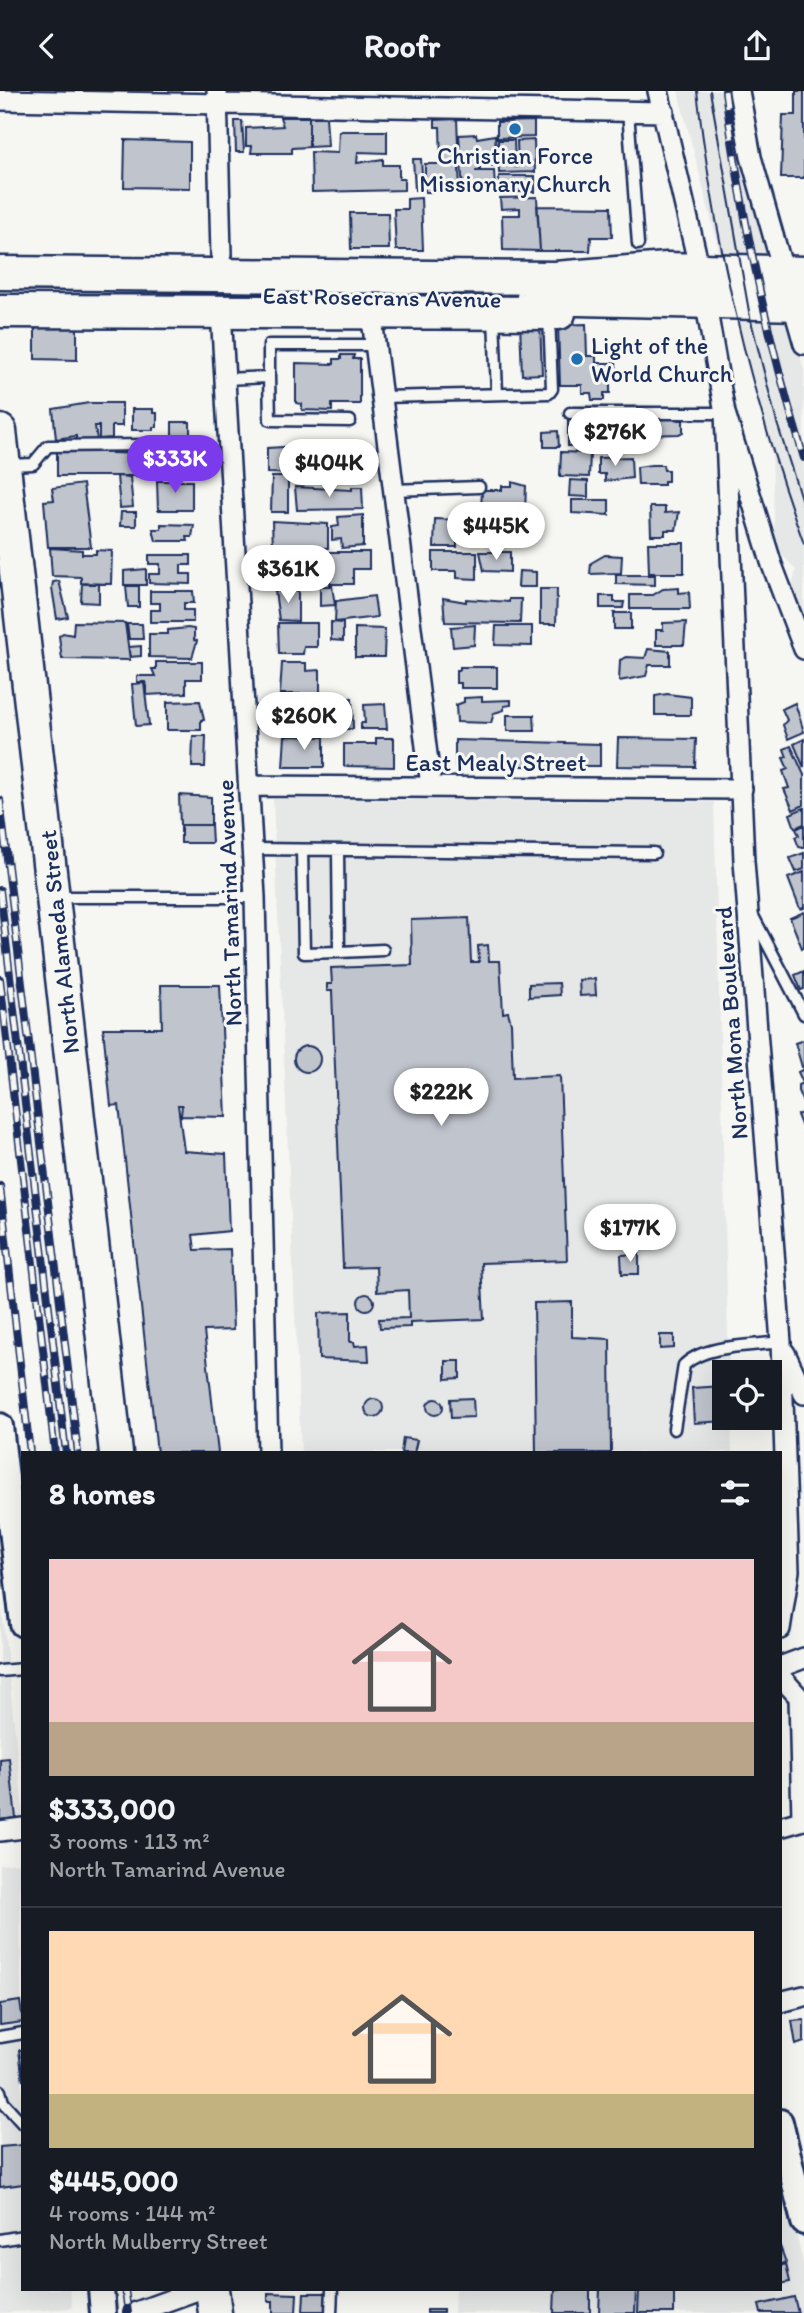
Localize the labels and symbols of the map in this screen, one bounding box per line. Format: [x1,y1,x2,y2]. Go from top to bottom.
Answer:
marker: Christian Force Missionary Church [507,121,523,137]
place label: Christian Force Missionary Church [419,141,611,198]
street label: East Rosecrans Avenue [262,280,502,314]
place label: Light of the World Church [591,331,733,388]
marker: Light of the World Church [569,351,585,367]
pin: $276K [566,409,664,468]
pin: $333K [126,435,224,495]
pin: $404K [280,439,378,499]
pin: $445K [447,503,545,562]
pin: $361K [239,545,337,605]
pin: $260K [255,693,353,752]
street label: East Mealy Street [406,748,586,777]
street label: North Tamarind Avenue [210,779,248,1027]
street label: North Alameda Street [33,829,85,1055]
street label: North Mona Boulevard [708,905,754,1141]
pin: $222K [392,1069,490,1128]
pin: $177K [581,1205,679,1264]

